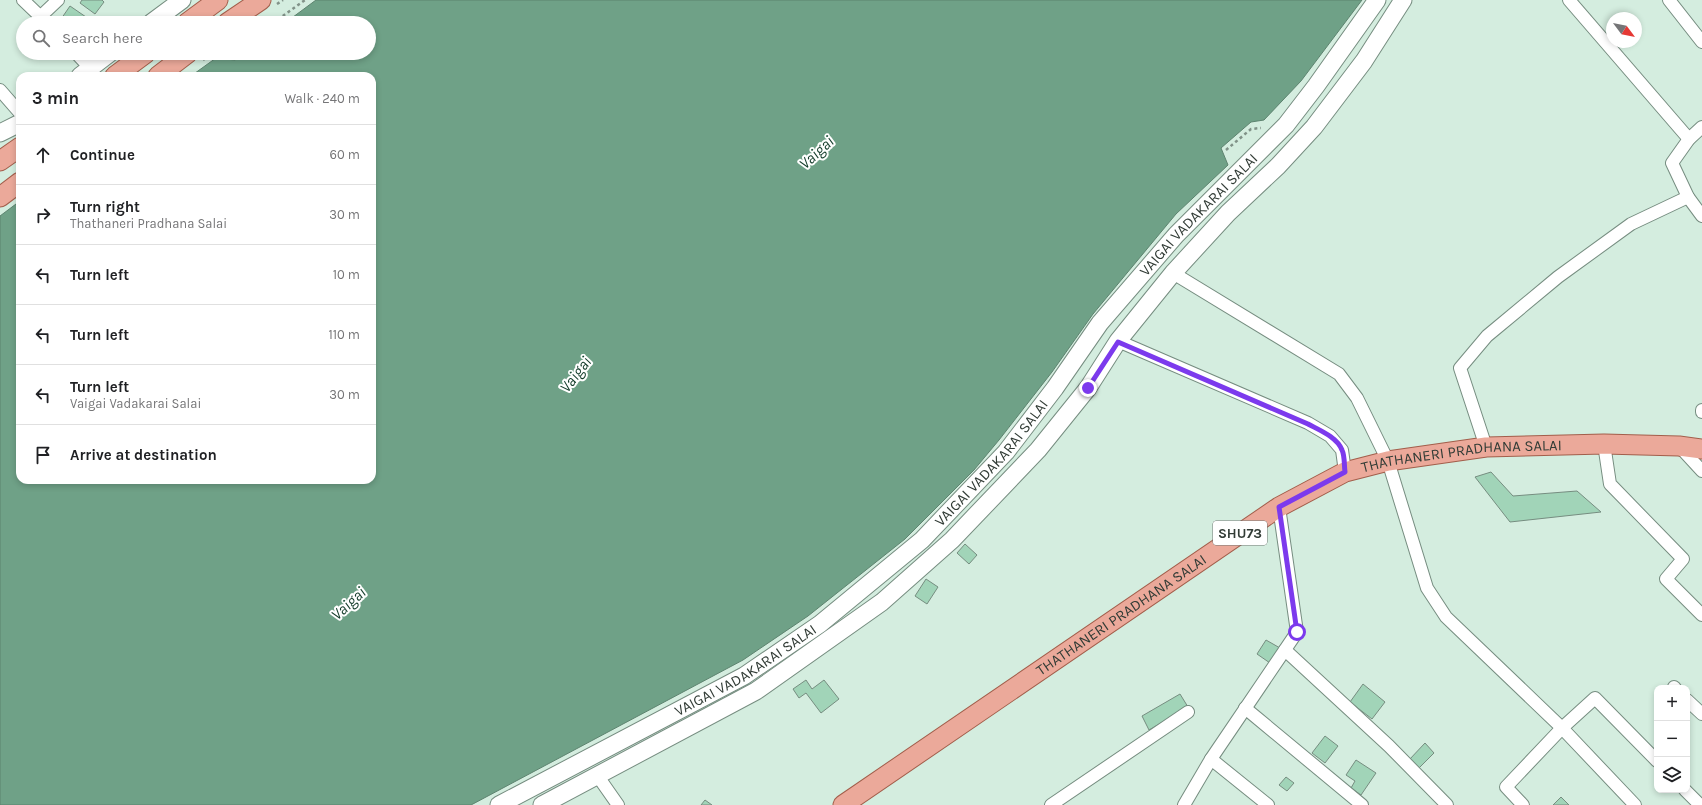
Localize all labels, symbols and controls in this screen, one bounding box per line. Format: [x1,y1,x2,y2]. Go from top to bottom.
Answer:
north arrow [1606,12,1642,48]
search box [16,16,376,60]
icon: search [30,27,52,49]
text: Search here [62,29,143,47]
text: 3 min [32,88,79,108]
text: Walk · 240 m [284,91,360,106]
water label: Vaigai [795,132,838,173]
icon: ahead [32,144,54,166]
text: Continue [70,146,135,164]
text: 60 m [330,147,360,162]
street label: VAIGAI VADAKARAI SALAI [1136,150,1261,280]
text: Turn right [70,198,140,216]
icon: right [32,204,54,226]
text: 30 m [329,207,360,222]
text: Thathaneri Pradhana Salai [70,216,227,231]
icon: left [32,264,54,286]
text: Turn left [70,266,129,284]
text: 10 m [333,267,360,282]
icon: left [32,324,54,346]
text: Turn left [70,326,129,344]
text: 110 m [328,327,360,342]
water label: Vaigai [555,353,595,396]
text: Turn left [70,378,129,396]
route end [1079,379,1097,397]
icon: left [32,384,54,406]
text: 30 m [329,387,360,402]
text: Vaigai Vadakarai Salai [70,396,201,411]
street label: VAIGAI VADAKARAI SALAI [931,396,1052,530]
street label: THATHANERI PRADHANA SALAI [1359,436,1562,476]
icon: arrive [32,444,54,466]
text: Arrive at destination [70,446,217,464]
road number: SHU73 [1213,521,1267,545]
street label: THATHANERI PRADHANA SALAI [1033,550,1210,679]
water label: Vaigai [327,583,370,624]
street label: VAIGAI VADAKARAI SALAI [671,620,820,720]
route start [1288,623,1306,641]
map controls [1654,685,1690,793]
button: + [1654,685,1690,721]
button: − [1654,721,1690,757]
button: layers [1654,757,1690,793]

